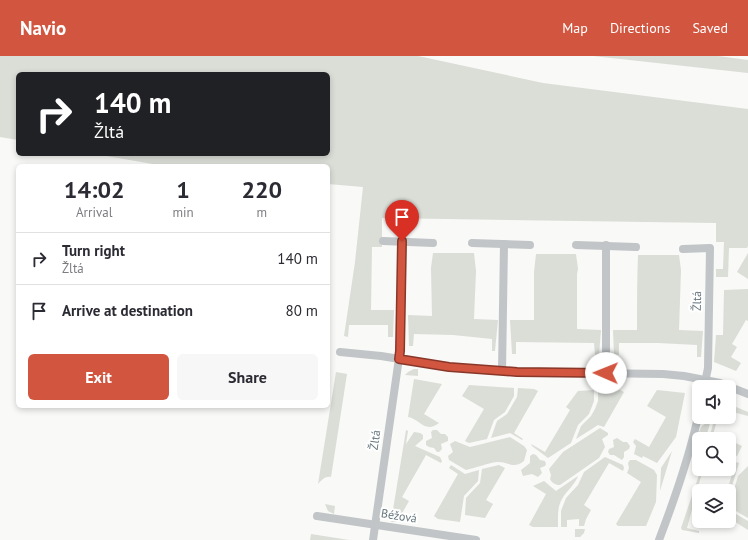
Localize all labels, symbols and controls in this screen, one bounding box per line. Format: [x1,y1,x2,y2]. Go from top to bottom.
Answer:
text: Navio [20,16,66,40]
text: Map [562,19,588,37]
text: Directions [610,19,670,37]
text: Saved [692,19,728,37]
text: 140 m [94,84,171,121]
icon: right [28,88,80,140]
text: Žltá [94,120,124,143]
text: 14:02 [64,174,125,205]
text: 1 [176,174,190,205]
text: 220 [241,174,282,205]
pin [385,200,419,241]
text: Arrival [76,204,112,221]
text: min [172,204,194,221]
text: m [257,204,267,221]
icon: arrive [391,206,413,228]
text: Turn right [62,241,125,260]
icon: right [28,248,50,270]
text: 140 m [277,249,318,268]
text: Žltá [62,260,84,277]
street label: Žltá [689,291,704,311]
icon: arrive [28,300,50,322]
text: Arrive at destination [62,301,193,320]
text: 80 m [285,301,318,320]
position arrow [585,352,627,394]
button: Exit [28,354,169,400]
button: Share [177,354,318,400]
map controls [692,380,736,528]
button: sound [692,380,736,424]
street label: Žltá [366,429,383,451]
button: search [692,432,736,476]
button: layers [692,484,736,528]
street label: Béžová [380,505,418,526]

